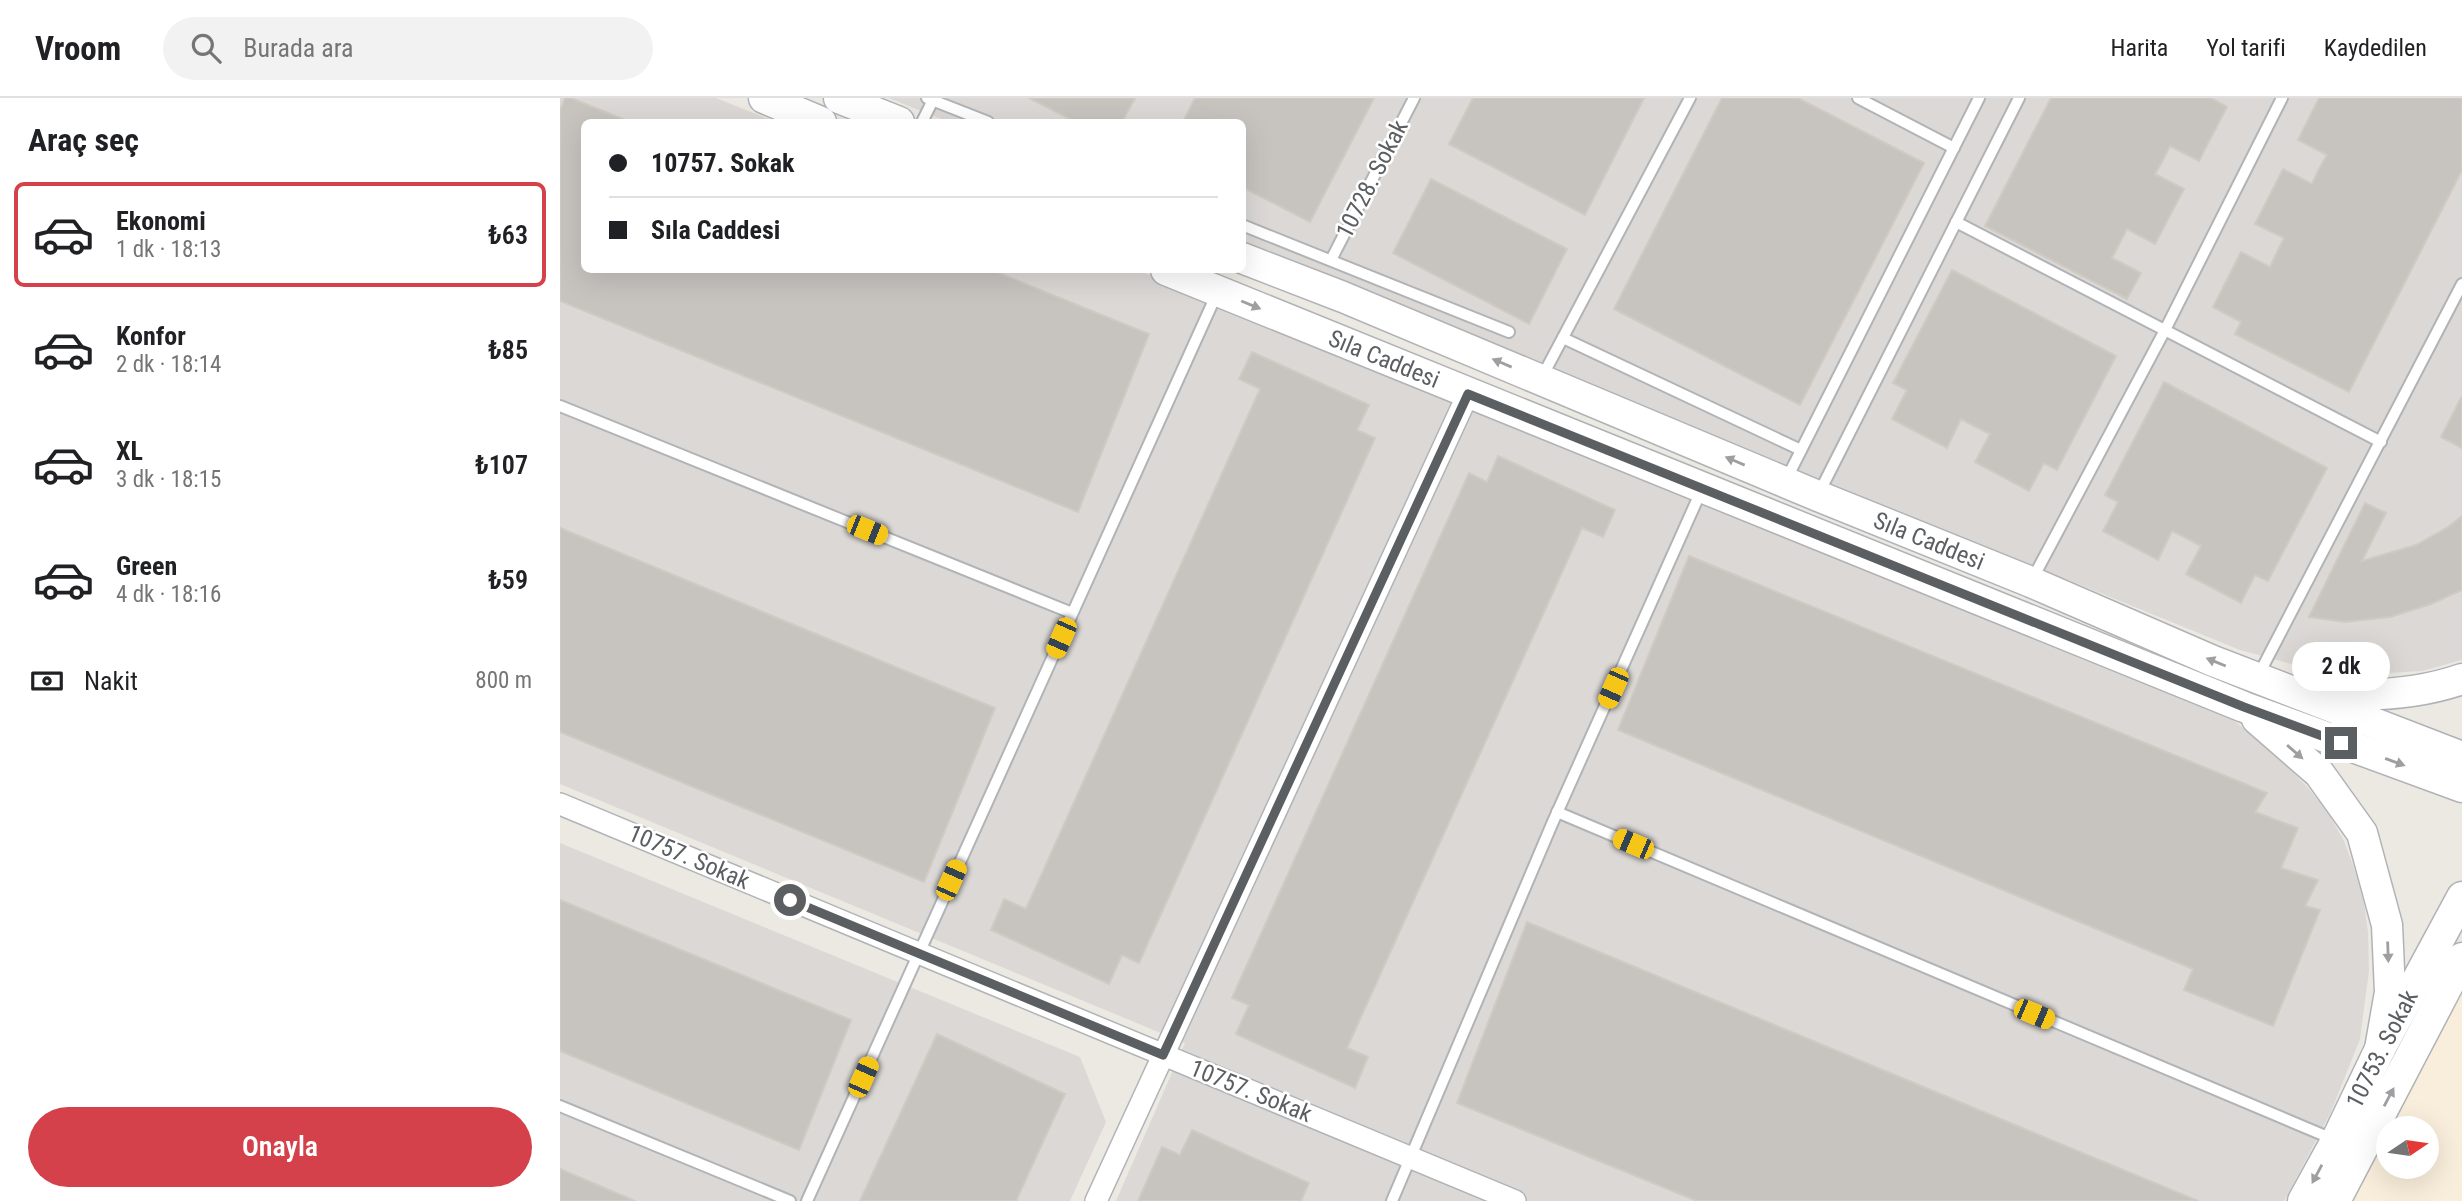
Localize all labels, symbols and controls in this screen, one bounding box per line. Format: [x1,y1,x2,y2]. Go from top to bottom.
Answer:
search box [163,17,653,80]
text: Vroom [35,29,121,68]
icon: search [187,29,225,67]
text: Burada ara [243,33,354,63]
text: Harita [2111,34,2168,62]
text: Yol tarifi [2206,34,2286,62]
text: Kaydedilen [2324,34,2427,62]
street label: 10728. Sokak [1330,115,1414,243]
text: Araç seç [28,121,139,159]
text: 10757. Sokak [651,148,794,178]
icon: car [32,203,95,266]
text: Ekonomi [116,206,206,236]
text: Sıla Caddesi [651,215,780,245]
text: ₺63 [488,220,528,250]
text: 1 dk · 18:13 [116,236,221,263]
one-way arrow [1241,299,1262,310]
icon: car [32,318,95,381]
text: Konfor [116,321,186,351]
street label: Sıla Caddesi [1324,324,1444,394]
text: ₺85 [488,335,528,365]
text: 2 dk · 18:14 [116,351,221,378]
one-way arrow [1492,357,1513,368]
icon: car [32,433,95,496]
text: XL [116,436,143,466]
text: ₺107 [475,450,528,480]
one-way arrow [1724,455,1745,466]
text: 3 dk · 18:15 [116,466,221,493]
street label: Sıla Caddesi [1869,506,1989,576]
car [844,512,891,548]
icon: car [32,548,95,611]
text: Green [116,551,177,581]
text: ₺59 [488,565,528,595]
text: 4 dk · 18:16 [116,581,221,608]
car [1043,615,1080,661]
callout: 2 dk [2292,642,2390,690]
text: 2 dk [2321,653,2361,680]
one-way arrow [2205,656,2226,667]
icon: cash [28,662,66,700]
car [1595,665,1632,711]
text: Nakit [84,666,138,696]
text: 800 m [475,667,532,694]
route end [2325,727,2357,759]
one-way arrow [2287,744,2304,759]
one-way arrow [2385,757,2406,768]
street label: 10757. Sokak [624,819,754,895]
car [1610,826,1657,862]
car [933,857,970,903]
route start [774,884,806,916]
one-way arrow [2383,941,2394,963]
street label: 10753. Sokak [2340,985,2424,1113]
car [2011,996,2058,1032]
car [845,1054,882,1100]
street label: 10757. Sokak [1186,1054,1316,1128]
one-way arrow [2384,1087,2395,1107]
button: Onayla [28,1107,532,1187]
north arrow [2376,1116,2440,1180]
map controls [2376,1116,2439,1179]
one-way arrow [2312,1165,2324,1185]

